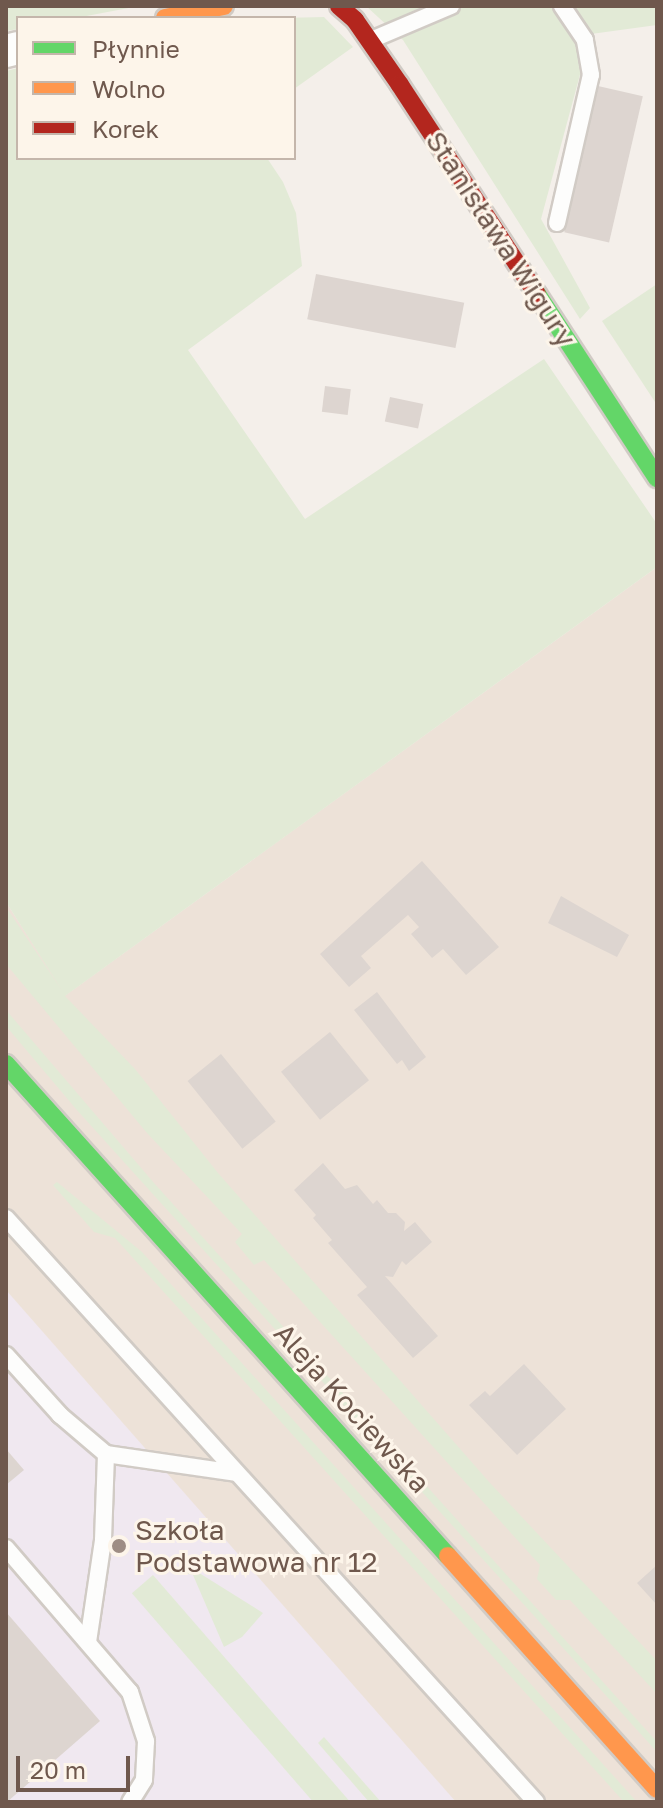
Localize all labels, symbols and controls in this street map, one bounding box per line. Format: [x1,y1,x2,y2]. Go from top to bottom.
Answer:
legend [16,16,296,160]
text: Płynnie [92,34,180,63]
text: Wolno [92,74,165,103]
text: Korek [92,114,159,143]
street label: Stanisława Wigury [419,125,583,353]
street label: Aleja Kociewska [267,1316,437,1500]
place label: Szkoła Podstawowa nr 12 [135,1513,377,1579]
marker: Szkoła Podstawowa nr 12 [110,1537,128,1555]
scale bar [20,1740,134,1790]
text: 20 m [30,1755,86,1784]

